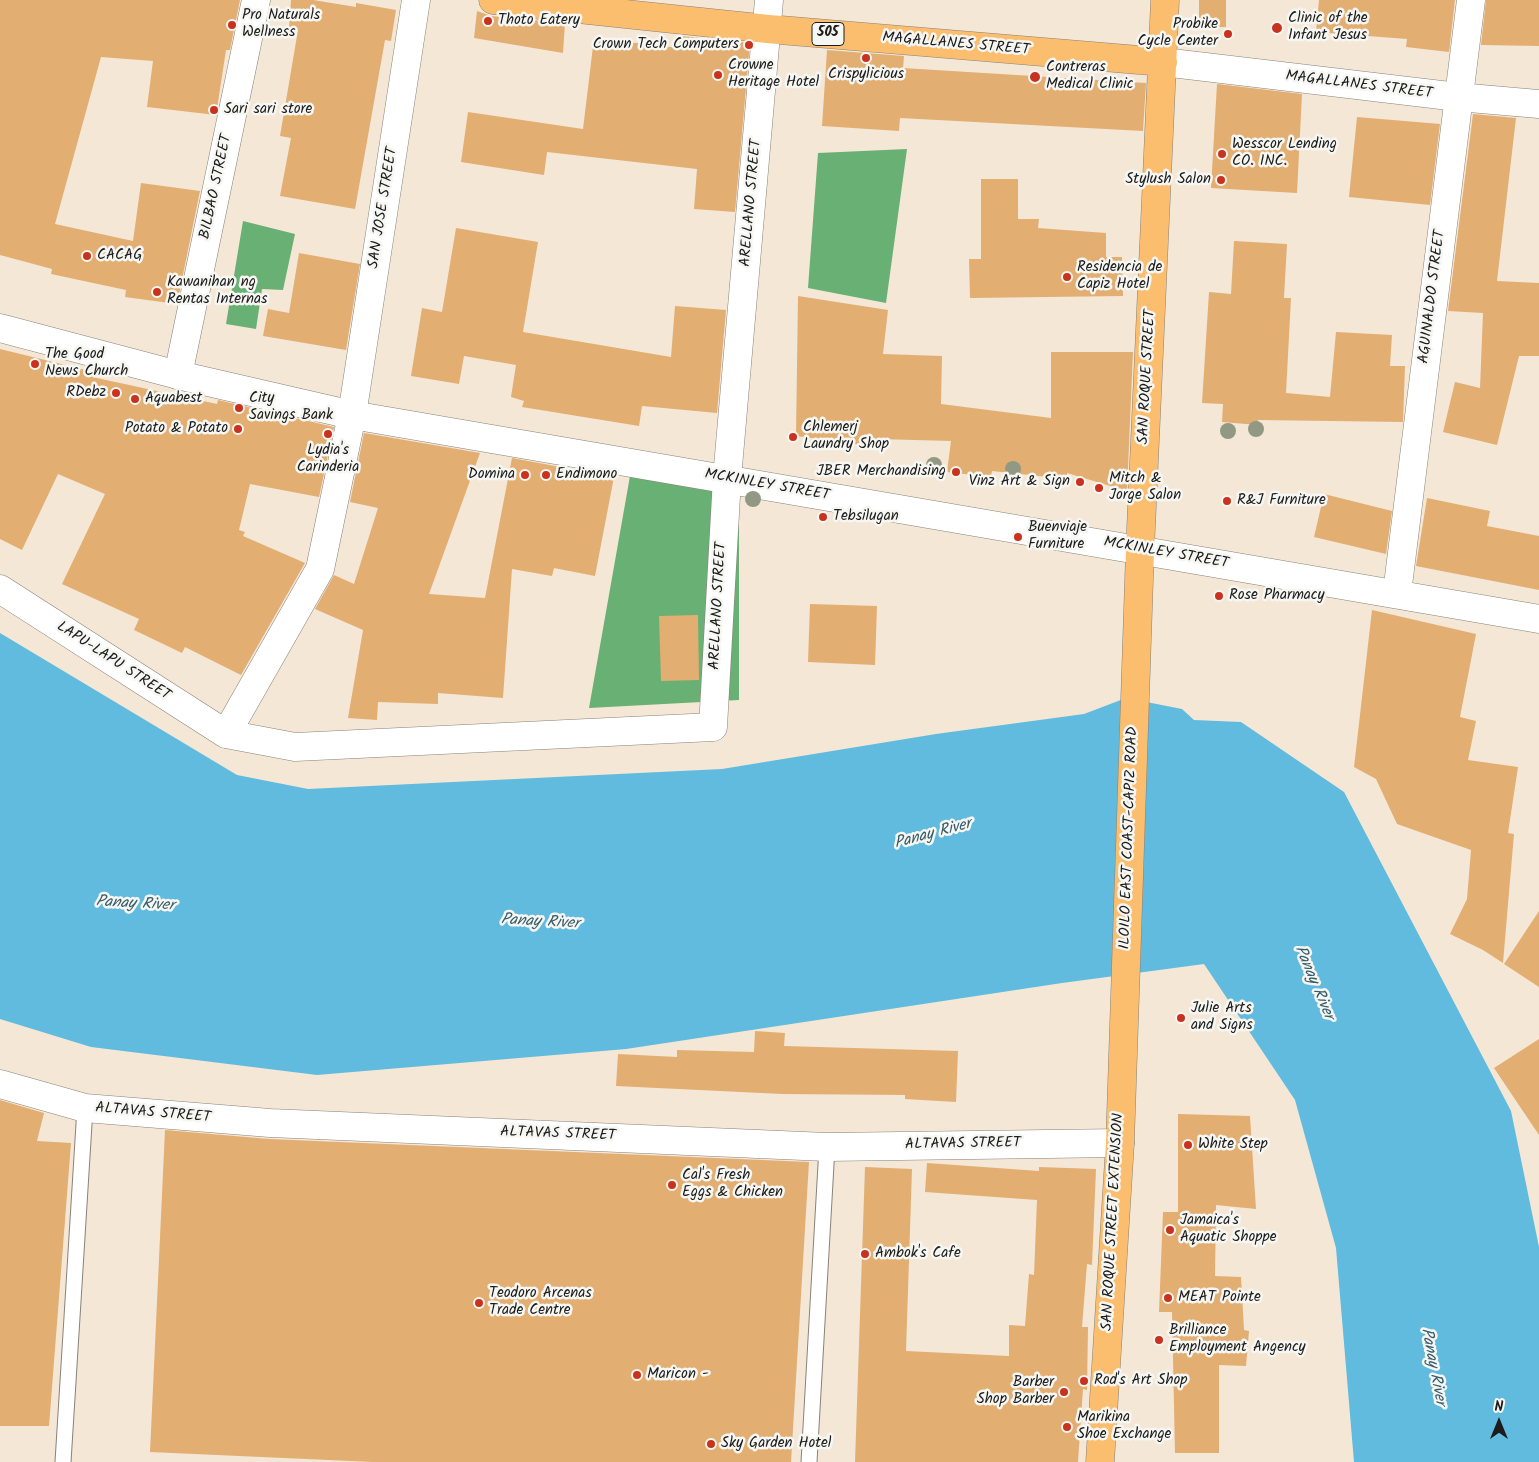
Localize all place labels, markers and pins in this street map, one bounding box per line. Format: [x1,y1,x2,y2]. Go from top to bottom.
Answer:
place label: Pro Naturals Wellness [242,7,320,42]
place label: Clinic of the Infant Jesus [1288,10,1368,45]
place label: Thoto Eatery [498,12,580,30]
marker: Thoto Eatery [482,15,494,27]
place label: Probike Cycle Center [1138,16,1218,51]
marker: Pro Naturals Wellness [226,19,238,31]
marker: Clinic of the Infant Jesus [1270,21,1284,35]
marker: Probike Cycle Center [1222,28,1234,40]
place label: Crown Tech Computers [593,36,739,54]
marker: Crown Tech Computers [743,39,755,51]
marker: Crispylicious [860,52,872,64]
place label: Crowne Heritage Hotel [728,57,819,92]
place label: Contreras Medical Clinic [1046,59,1134,94]
place label: Crispylicious [828,66,904,84]
marker: Crowne Heritage Hotel [712,69,724,81]
marker: Contreras Medical Clinic [1028,70,1042,84]
place label: Sari sari store [224,101,312,119]
marker: Sari sari store [208,104,220,116]
place label: Wesscor Lending CO. INC. [1232,136,1337,171]
marker: Wesscor Lending CO. INC. [1216,148,1228,160]
place label: Stylush Salon [1125,171,1211,189]
marker: Stylush Salon [1215,174,1227,186]
place label: CACAG [97,247,142,265]
marker: CACAG [81,250,93,262]
place label: Residencia de Capiz Hotel [1077,259,1162,294]
marker: Residencia de Capiz Hotel [1061,271,1073,283]
place label: Kawanihan ng Rentas Internas [167,274,267,309]
marker: Kawanihan ng Rentas Internas [151,286,163,298]
place label: The Good News Church [45,346,128,381]
marker: The Good News Church [29,358,41,370]
place label: RDebz [66,384,106,402]
marker: RDebz [110,387,122,399]
place label: Aquabest [145,390,202,408]
place label: City Savings Bank [249,390,333,425]
marker: Aquabest [129,393,141,405]
marker: City Savings Bank [233,402,245,414]
place label: Chlemerj Laundry Shop [803,419,889,454]
place label: Potato & Potato [125,420,228,438]
marker: Potato & Potato [232,423,244,435]
marker: Lydia's Carinderia [322,428,334,440]
marker: Chlemerj Laundry Shop [787,431,799,443]
place label: Lydia's Carinderia [297,442,359,477]
place label: JBER Merchandising [816,463,946,481]
place label: Domina [468,466,515,484]
place label: Endimono [556,466,617,484]
marker: JBER Merchandising [950,466,962,478]
marker: Domina [519,469,531,481]
marker: Endimono [540,469,552,481]
place label: Mitch & Jorge Salon [1109,470,1181,505]
place label: Vinz Art & Sign [969,473,1070,491]
marker: Vinz Art & Sign [1074,476,1086,488]
marker: Mitch & Jorge Salon [1093,482,1105,494]
place label: R&J Furniture [1237,492,1326,510]
marker: R&J Furniture [1221,495,1233,507]
place label: Tebsilugan [833,508,899,526]
marker: Tebsilugan [817,511,829,523]
place label: Buenviaje Furniture [1028,519,1087,554]
marker: Buenviaje Furniture [1012,531,1024,543]
place label: Rose Pharmacy [1229,587,1325,605]
marker: Rose Pharmacy [1213,590,1225,602]
place label: Julie Arts and Signs [1191,1000,1253,1035]
marker: Julie Arts and Signs [1175,1012,1187,1024]
place label: White Step [1198,1136,1268,1154]
marker: White Step [1182,1139,1194,1151]
place label: Cal's Fresh Eggs & Chicken [682,1167,783,1202]
marker: Cal's Fresh Eggs & Chicken [666,1179,678,1191]
place label: Jamaica's Aquatic Shoppe [1180,1212,1276,1247]
marker: Jamaica's Aquatic Shoppe [1164,1224,1176,1236]
place label: Ambok's Cafe [875,1245,961,1263]
marker: Ambok's Cafe [859,1248,871,1260]
place label: Teodoro Arcenas Trade Centre [489,1285,592,1320]
place label: MEAT Pointe [1178,1289,1261,1307]
marker: MEAT Pointe [1162,1292,1174,1304]
marker: Teodoro Arcenas Trade Centre [473,1297,485,1309]
place label: Brilliance Employment Angency [1169,1322,1306,1357]
marker: Brilliance Employment Angency [1153,1334,1165,1346]
place label: Maricon - [647,1366,709,1384]
marker: Maricon - [631,1369,643,1381]
place label: Rod's Art Shop [1094,1372,1187,1390]
place label: Barber Shop Barber [977,1374,1054,1409]
marker: Rod's Art Shop [1078,1375,1090,1387]
marker: Barber Shop Barber [1058,1386,1070,1398]
place label: Marikina Shoe Exchange [1077,1409,1171,1444]
marker: Marikina Shoe Exchange [1061,1421,1073,1433]
place label: Sky Garden Hotel [721,1435,832,1453]
marker: Sky Garden Hotel [705,1438,717,1450]

